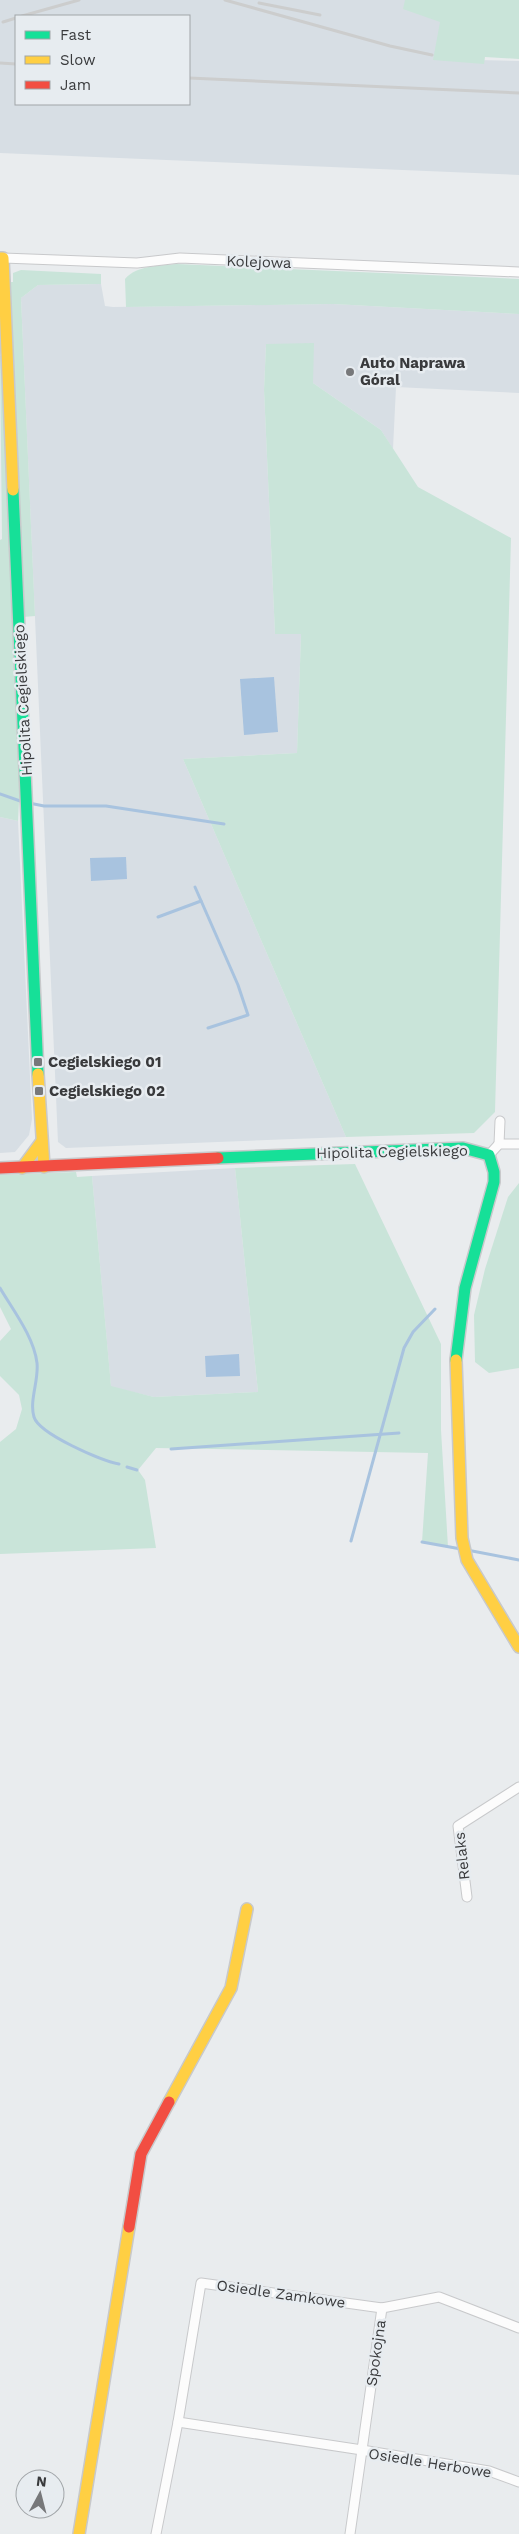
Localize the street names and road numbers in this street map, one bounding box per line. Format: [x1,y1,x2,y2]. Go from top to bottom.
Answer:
street label: Kolejowa [226,252,292,272]
street label: Hipolita Cegielskiego [10,624,36,776]
street label: Hipolita Cegielskiego [316,1142,468,1162]
street label: Relaks [451,1831,473,1881]
street label: Osiedle Zamkowe [216,2276,346,2312]
street label: Spokojna [362,2318,390,2387]
street label: Osiedle Herbowe [367,2444,493,2482]

